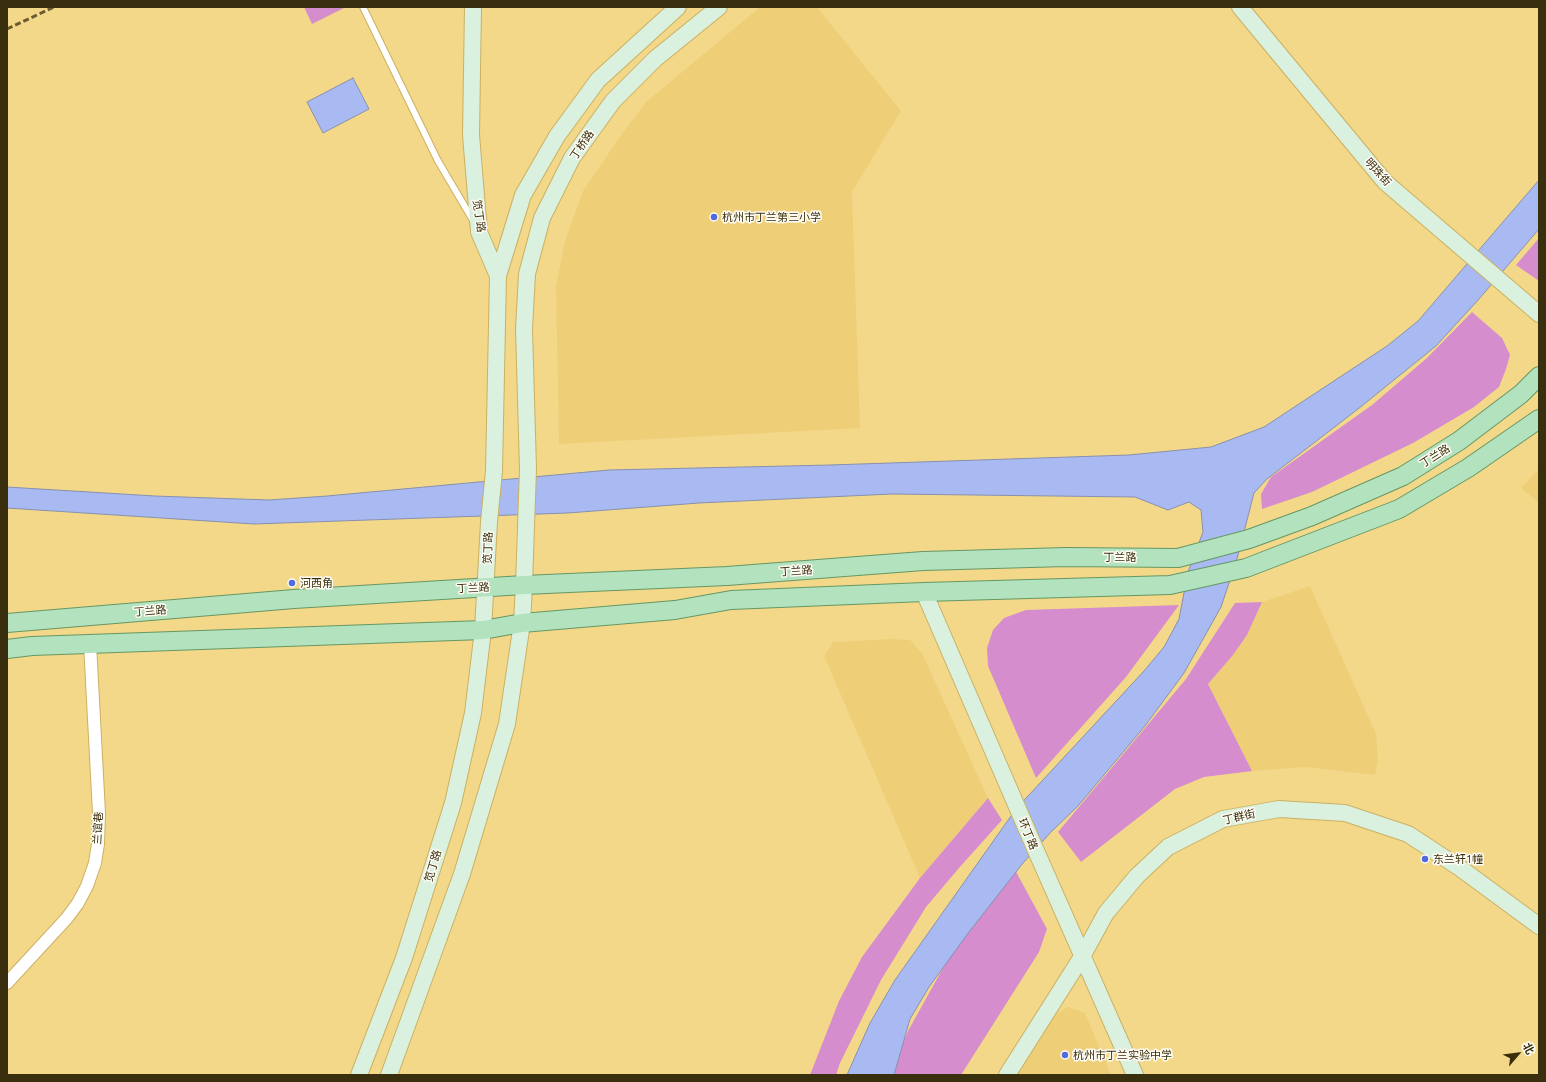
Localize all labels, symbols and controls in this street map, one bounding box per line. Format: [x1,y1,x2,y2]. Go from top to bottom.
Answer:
street label: 丁桥路 [567,128,597,162]
street label: 明珠街 [1362,155,1394,189]
street label: 笕丁路 [470,199,488,233]
place label: 杭州市丁兰第三小学 [722,210,821,224]
marker: 杭州市丁兰第三小学 [709,212,719,222]
street label: 丁兰路 [1418,442,1452,470]
street label: 笕丁路 [481,531,495,565]
street label: 丁兰路 [1104,550,1136,564]
street label: 丁兰路 [779,563,813,579]
place label: 河西角 [300,576,333,590]
marker: 河西角 [287,578,297,588]
street label: 丁兰路 [456,581,490,595]
street label: 丁兰路 [133,603,167,619]
street label: 丁群街 [1221,807,1257,827]
street label: 兰谊巷 [91,811,105,845]
street label: 环丁路 [1015,816,1041,852]
street label: 笕丁路 [422,848,444,884]
place label: 东兰轩1幢 [1433,852,1483,866]
marker: 东兰轩1幢 [1420,854,1430,864]
north arrow [1498,1034,1538,1074]
text: 北 [1521,1041,1536,1056]
place label: 杭州市丁兰实验中学 [1073,1048,1172,1062]
marker: 杭州市丁兰实验中学 [1060,1050,1070,1060]

